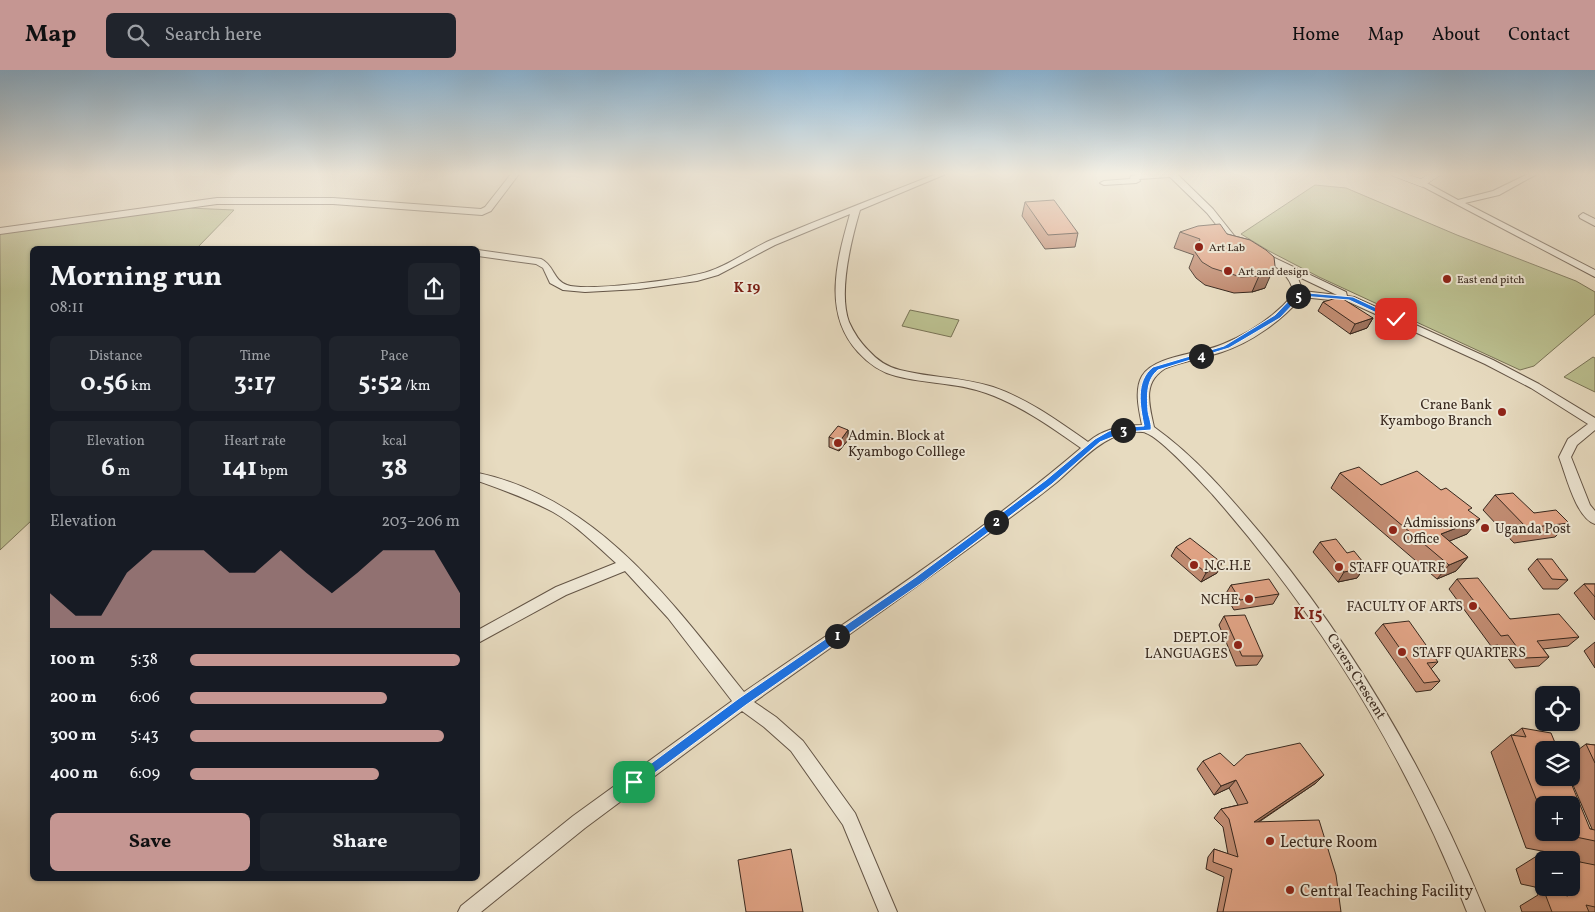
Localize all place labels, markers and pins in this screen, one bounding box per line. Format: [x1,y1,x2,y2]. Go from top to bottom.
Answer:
marker: Art Lab [1193,241,1205,253]
place label: Art Lab [1209,241,1245,256]
marker: Art and design [1222,265,1234,277]
place label: Art and design [1238,265,1309,280]
marker: East end pitch [1441,273,1453,285]
place label: East end pitch [1457,273,1525,288]
pin: 5 [1286,284,1310,308]
pin [1375,298,1417,340]
pin: 4 [1188,344,1214,368]
place label: Crane Bank Kyambogo Branch [1380,396,1492,431]
marker: Crane Bank Kyambogo Branch [1496,406,1508,418]
pin: 3 [1110,418,1136,442]
place label: Admin. Block at Kyambogo Colllege [848,427,966,462]
marker: Admin. Block at Kyambogo Colllege [832,437,844,449]
pin: 2 [984,510,1008,534]
place label: Admissions Office [1403,514,1475,549]
place label: Uganda Post [1495,520,1571,539]
marker: Uganda Post [1479,522,1491,534]
marker: Admissions Office [1387,524,1399,536]
place label: N.C.H.E [1204,557,1251,576]
marker: N.C.H.E [1188,559,1200,571]
place label: STAFF QUATRE [1349,559,1446,578]
marker: STAFF QUATRE [1333,561,1345,573]
place label: NCHE [1201,591,1239,610]
marker: NCHE [1243,593,1255,605]
place label: FACULTY OF ARTS [1346,598,1463,617]
marker: FACULTY OF ARTS [1467,600,1479,612]
pin: 1 [824,624,850,648]
place label: DEPT.OF LANGUAGES [1145,629,1228,664]
marker: DEPT.OF LANGUAGES [1232,639,1244,651]
place label: STAFF QUARTERS [1412,644,1526,663]
marker: STAFF QUARTERS [1396,646,1408,658]
pin [613,761,655,803]
place label: Lecture Room [1280,832,1378,854]
marker: Lecture Room [1264,835,1276,847]
place label: Central Teaching Facility [1300,881,1474,903]
marker: Central Teaching Facility [1284,884,1296,896]

